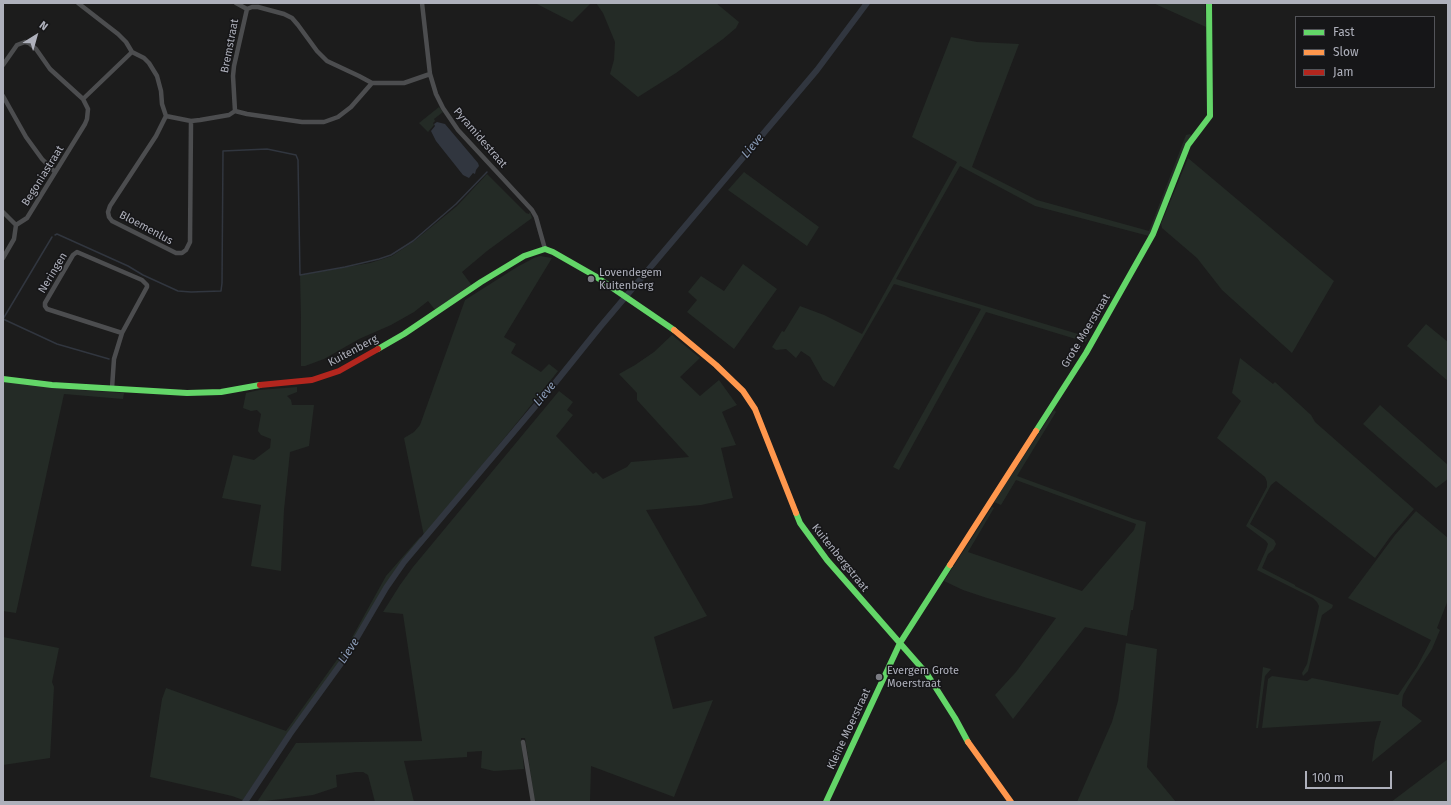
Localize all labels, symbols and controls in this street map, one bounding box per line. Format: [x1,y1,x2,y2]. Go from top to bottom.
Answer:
north arrow [16,16,56,56]
legend [1295,16,1435,88]
street label: Bremstraat [218,18,242,74]
text: N [37,19,50,33]
text: Fast [1333,25,1355,39]
text: Slow [1333,45,1359,59]
text: Jam [1333,65,1353,79]
street label: Pyramidestraat [450,105,510,171]
water label: Lieve [739,131,767,161]
street label: Begoniastraat [19,143,67,209]
street label: Bloemenlus [117,208,175,248]
street label: Neringen [36,250,70,296]
place label: Lovendegem Kuitenberg [599,266,662,292]
marker: Lovendegem Kuitenberg [586,274,596,284]
street label: Grote Moerstraat [1059,292,1113,370]
street label: Kuitenberg [326,332,380,370]
water label: Lieve [531,379,559,409]
street label: Kuitenbergstraat [809,522,871,594]
water label: Lieve [336,636,362,666]
place label: Evergem Grote Moerstraat [887,664,959,690]
marker: Evergem Grote Moerstraat [874,672,884,682]
street label: Kleine Moerstraat [824,686,874,772]
scale bar [1307,763,1394,789]
text: 100 m [1312,771,1344,785]

